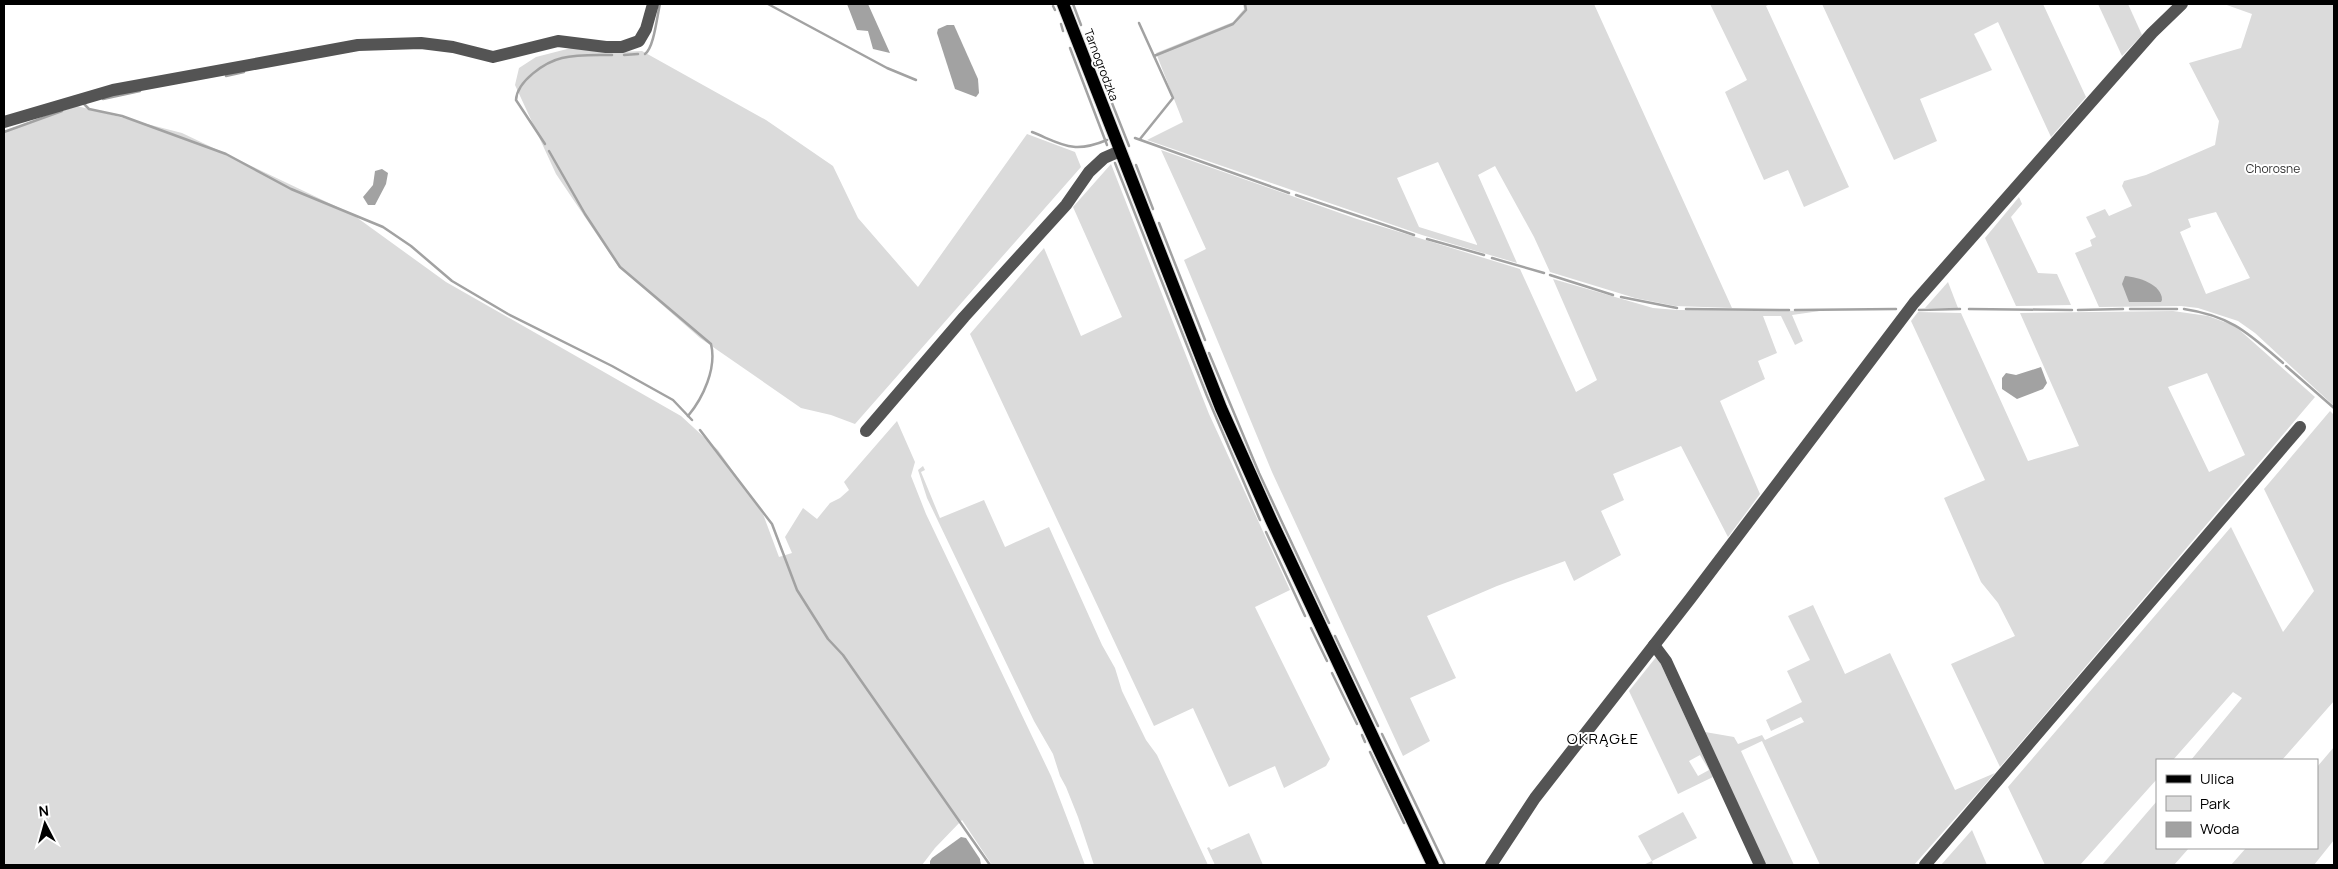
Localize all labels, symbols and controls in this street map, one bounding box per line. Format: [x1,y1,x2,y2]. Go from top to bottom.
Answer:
street label: Tarnogrodzka [1080,26,1123,103]
park label: Chorosne [2246,160,2300,177]
district label: OKRĄGŁE [1567,728,1639,749]
legend [2156,759,2318,849]
text: Ulica [2200,768,2234,789]
text: Park [2200,793,2230,814]
north arrow [20,799,70,849]
text: N [38,801,50,821]
text: Woda [2200,818,2239,839]

